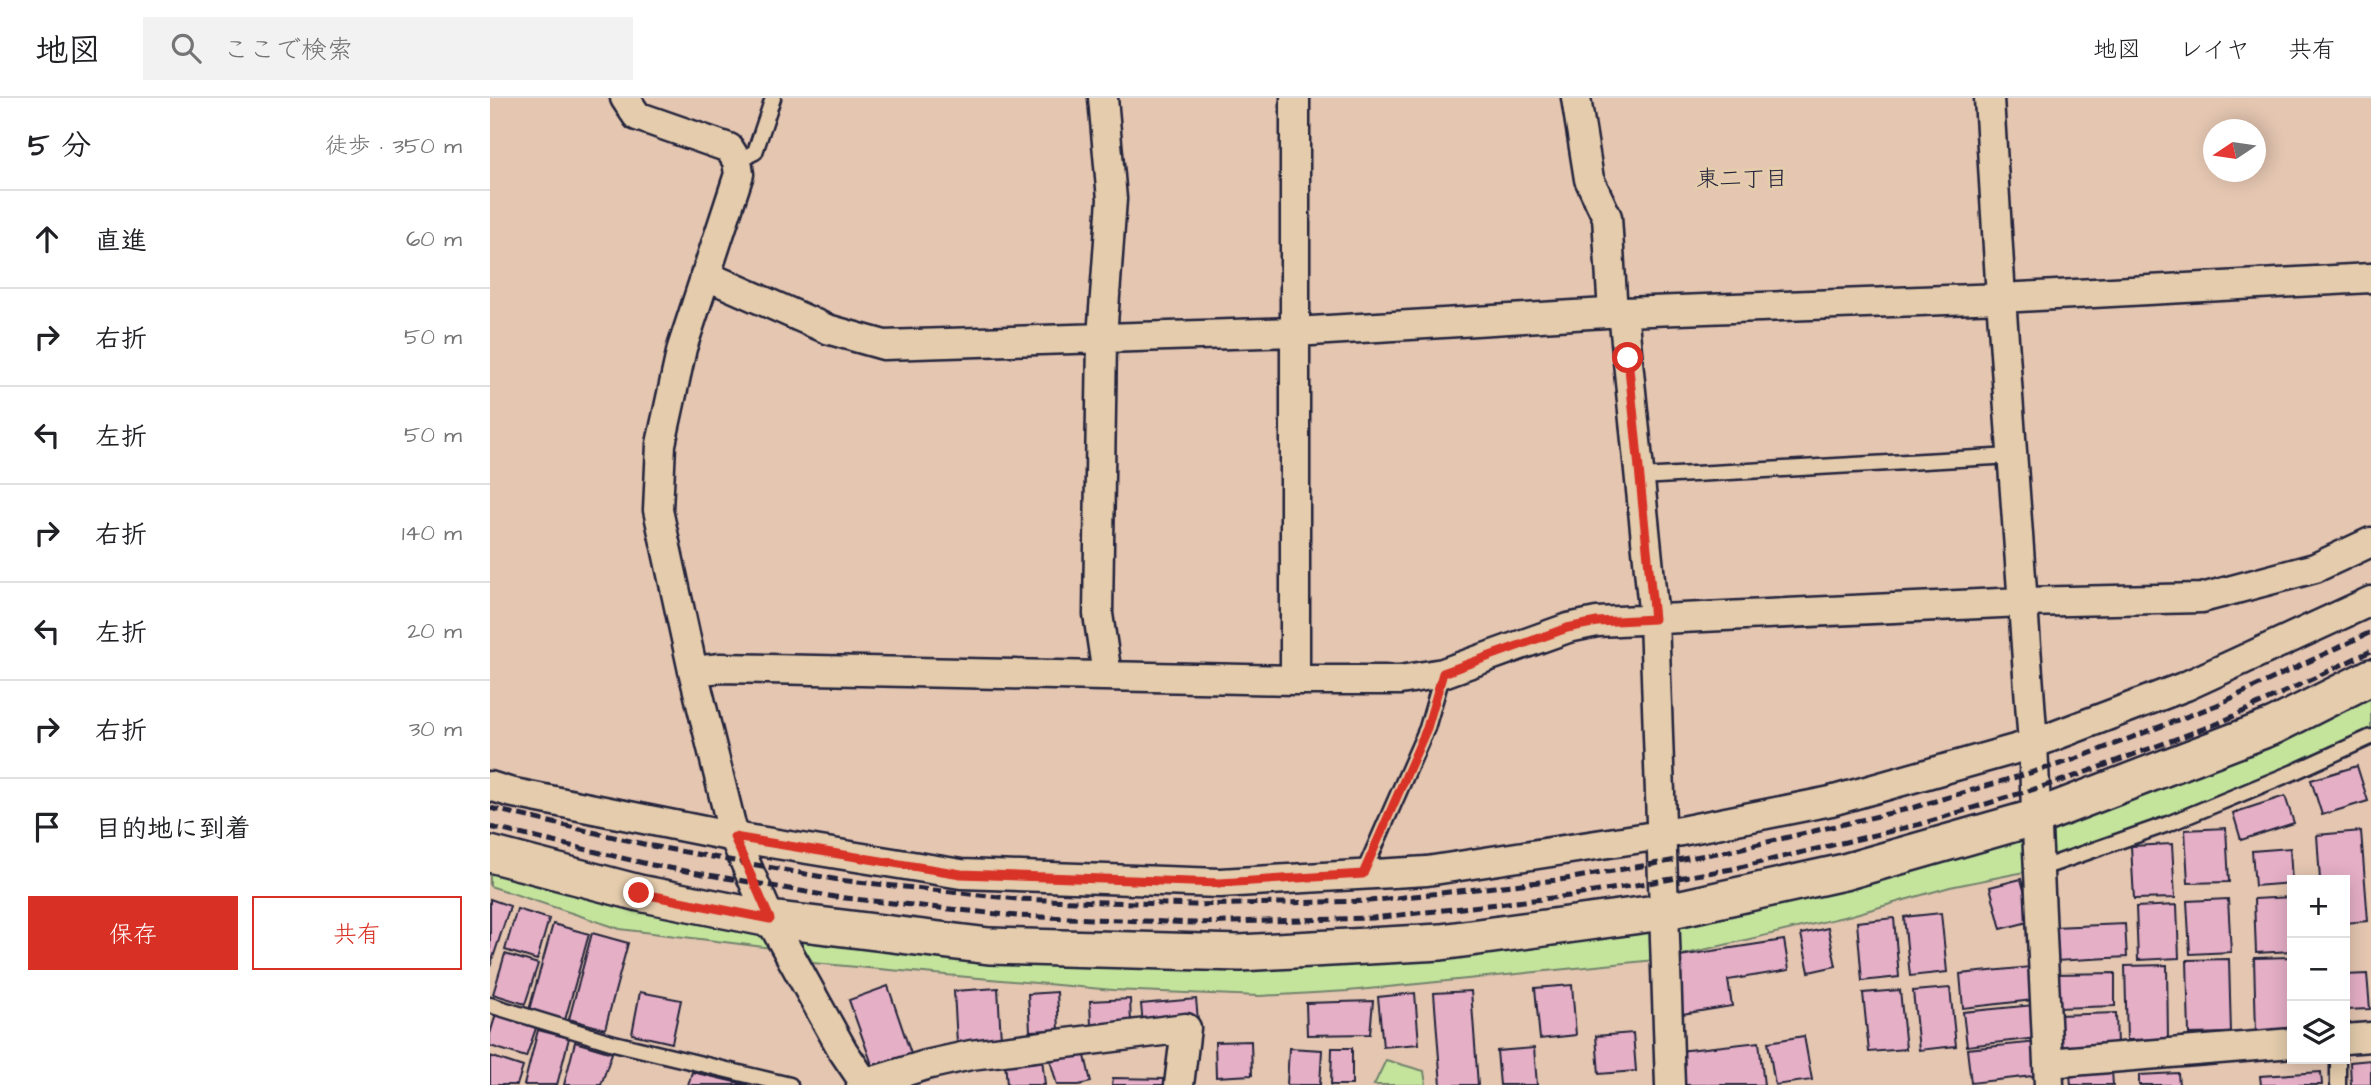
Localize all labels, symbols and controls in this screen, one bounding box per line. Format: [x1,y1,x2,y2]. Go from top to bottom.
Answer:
search box [143,17,633,80]
text: 地図 [35,28,101,74]
icon: search [167,29,205,67]
text: ここで検索 [223,32,353,68]
text: 地図 [2093,33,2141,67]
text: レイヤ [2179,33,2250,67]
text: 共有 [2288,33,2336,67]
north arrow [2203,119,2266,182]
text: 5 分 [28,125,91,167]
text: 徒歩 · 350 m [325,130,462,162]
district label: 東二丁目 [1696,163,1788,195]
icon: ahead [28,220,66,258]
text: 直進 [95,223,147,259]
text: 60 m [406,223,462,255]
icon: right [28,318,66,356]
text: 右折 [95,321,147,357]
text: 50 m [404,321,462,353]
route start [1612,342,1643,373]
icon: left [28,416,66,454]
text: 左折 [95,419,147,455]
text: 50 m [404,419,462,451]
icon: right [28,514,66,552]
text: 右折 [95,517,147,553]
text: 140 m [402,517,462,549]
icon: left [28,612,66,650]
text: 左折 [95,615,147,651]
text: 20 m [407,615,462,647]
icon: right [28,710,66,748]
text: 右折 [95,713,147,749]
text: 30 m [409,713,462,745]
icon: arrive [28,808,66,846]
text: 目的地に到着 [95,811,251,847]
map controls [2287,875,2350,1064]
button: + [2287,875,2350,938]
route end [623,877,654,908]
button: 保存 [28,896,238,970]
button: 共有 [252,896,462,970]
button: − [2287,938,2350,1001]
button: layers [2287,1001,2350,1064]

